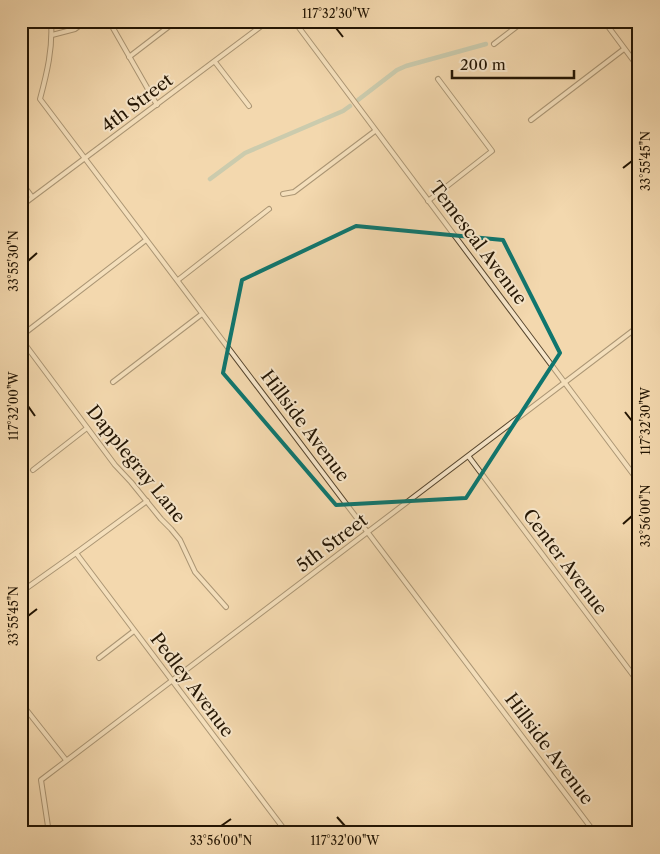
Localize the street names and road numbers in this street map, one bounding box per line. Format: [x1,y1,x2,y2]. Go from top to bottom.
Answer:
street label: 4th Street [97,69,178,137]
street label: Temescal Avenue [424,177,532,309]
street label: Hillside Avenue [256,366,354,486]
street label: Dapplegray Lane [82,401,190,527]
street label: Center Avenue [518,505,612,619]
street label: 5th Street [292,509,372,577]
street label: Pedley Avenue [146,628,238,742]
street label: Hillside Avenue [500,689,598,809]

